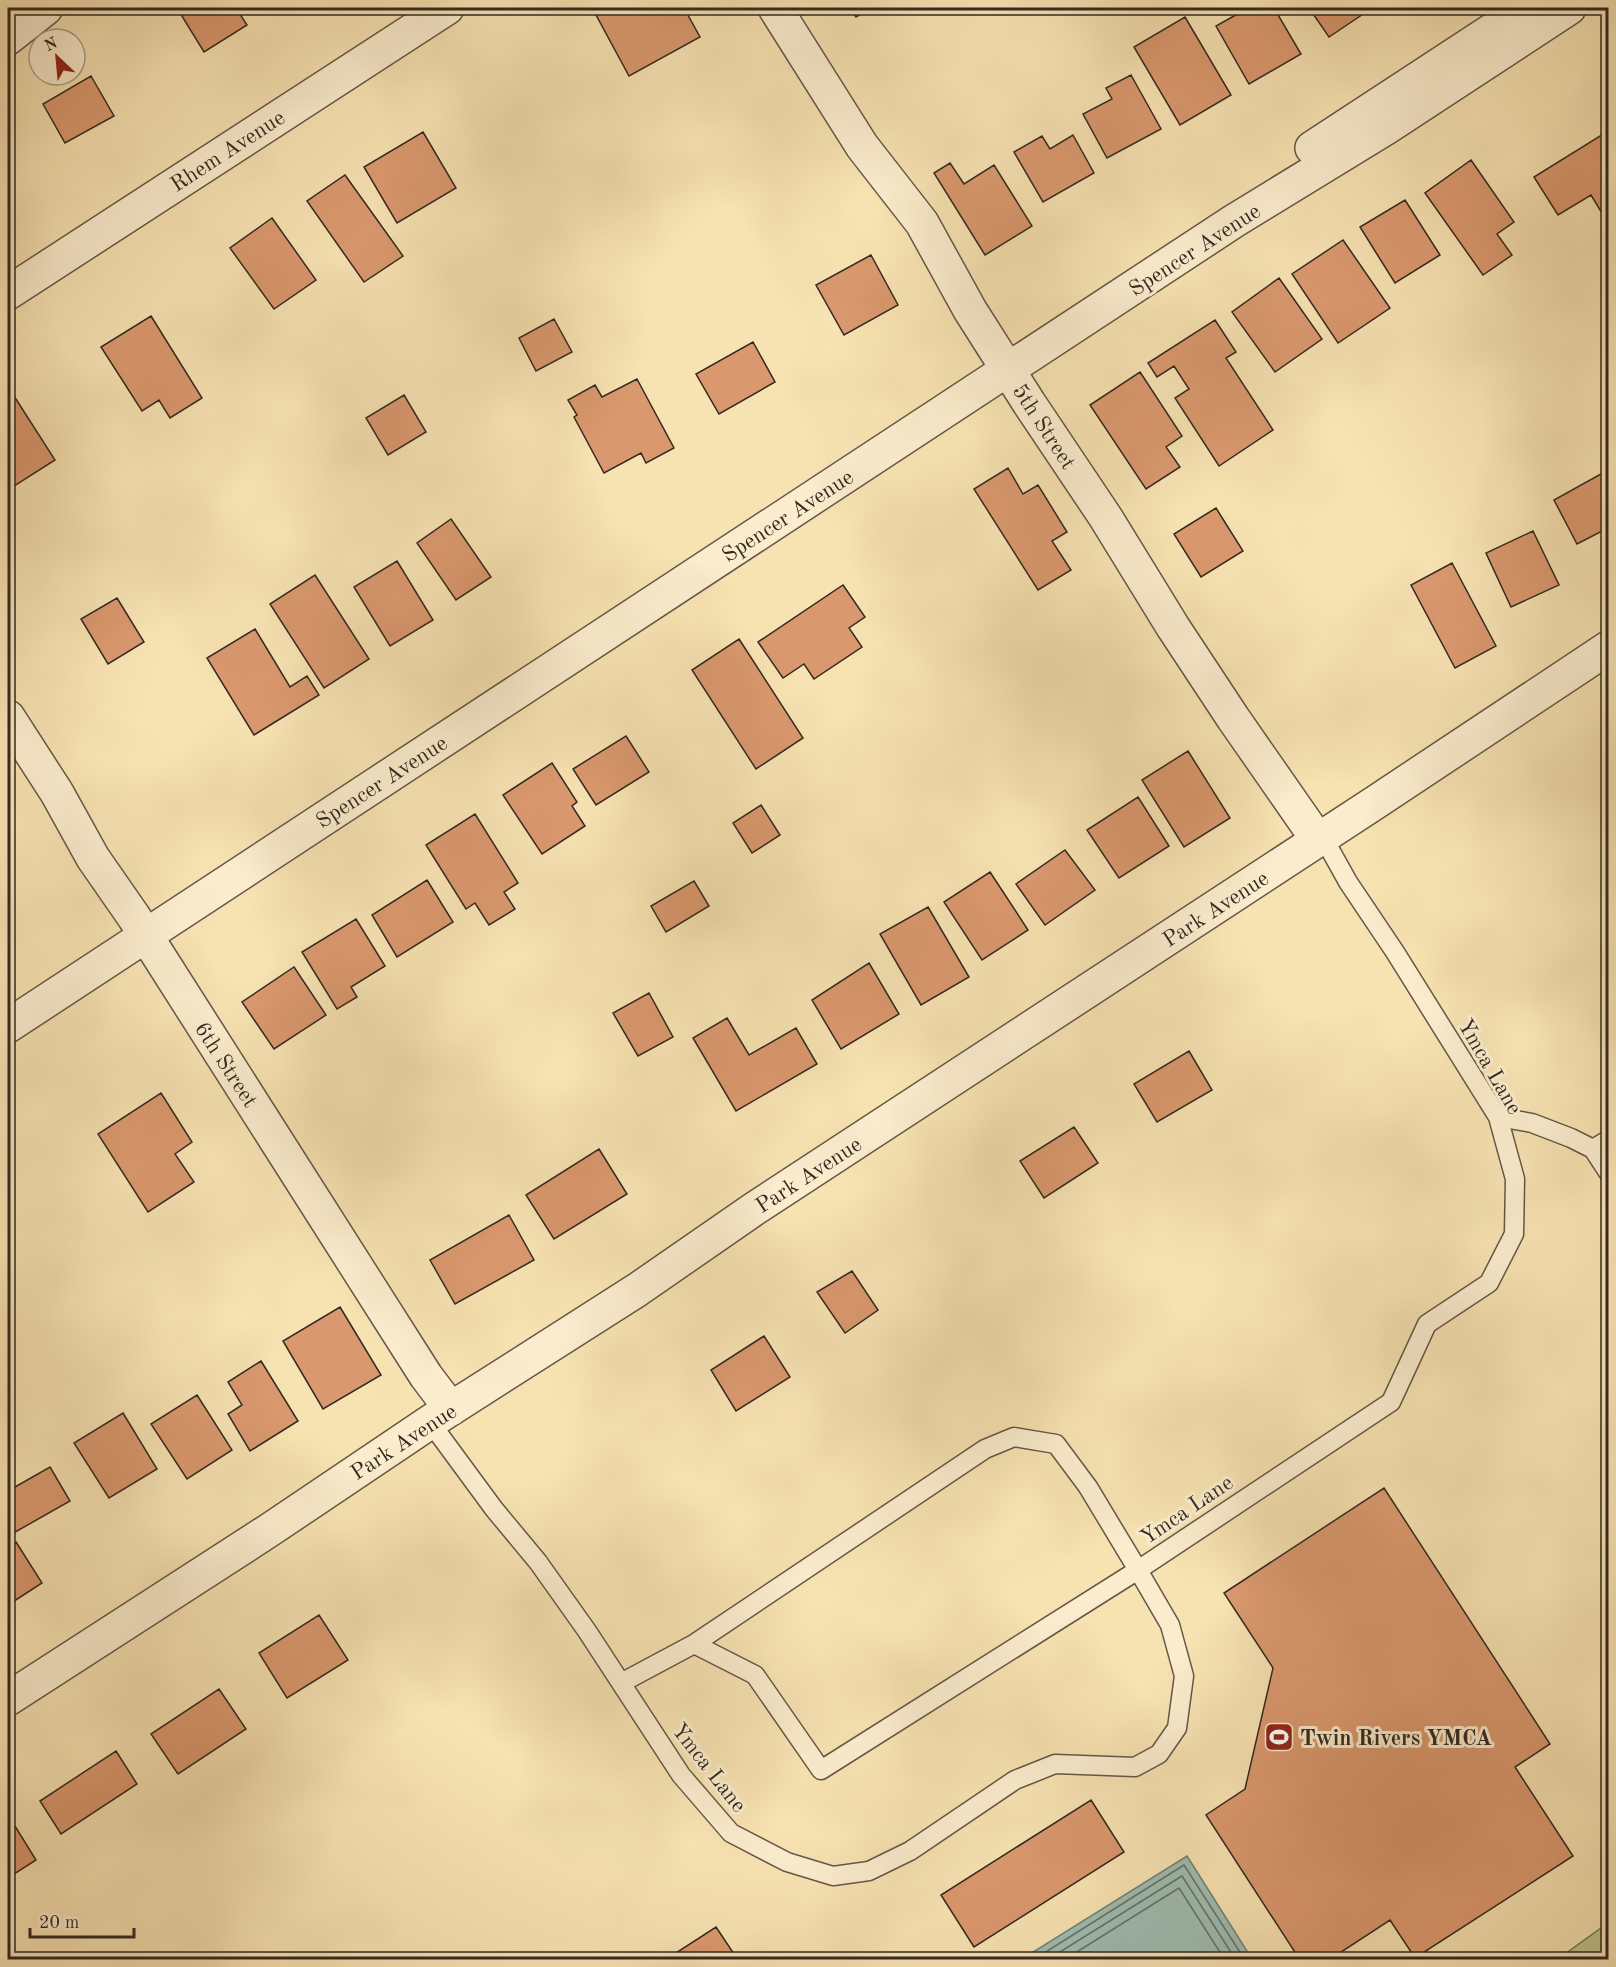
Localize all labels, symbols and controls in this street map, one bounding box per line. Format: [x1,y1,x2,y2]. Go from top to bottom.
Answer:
north arrow [27,27,87,87]
text: N [42,35,61,55]
street label: Rhem Avenue [167,107,289,197]
street label: Spencer Avenue [1125,200,1265,301]
street label: 5th Street [1008,380,1079,474]
street label: Spencer Avenue [718,466,858,567]
street label: Spencer Avenue [312,732,452,833]
street label: Park Avenue [1159,867,1273,952]
street label: Ymca Lane [1453,1015,1525,1119]
street label: 6th Street [190,1018,261,1112]
street label: Park Avenue [752,1133,866,1218]
street label: Park Avenue [347,1400,461,1485]
street label: Ymca Lane [1137,1472,1237,1550]
street label: Ymca Lane [667,1720,750,1817]
sports icon: Twin Rivers YMCA [1263,1721,1295,1753]
place label: Twin Rivers YMCA [1300,1728,1492,1750]
scale bar [30,1901,134,1939]
text: 20 m [39,1914,79,1932]

